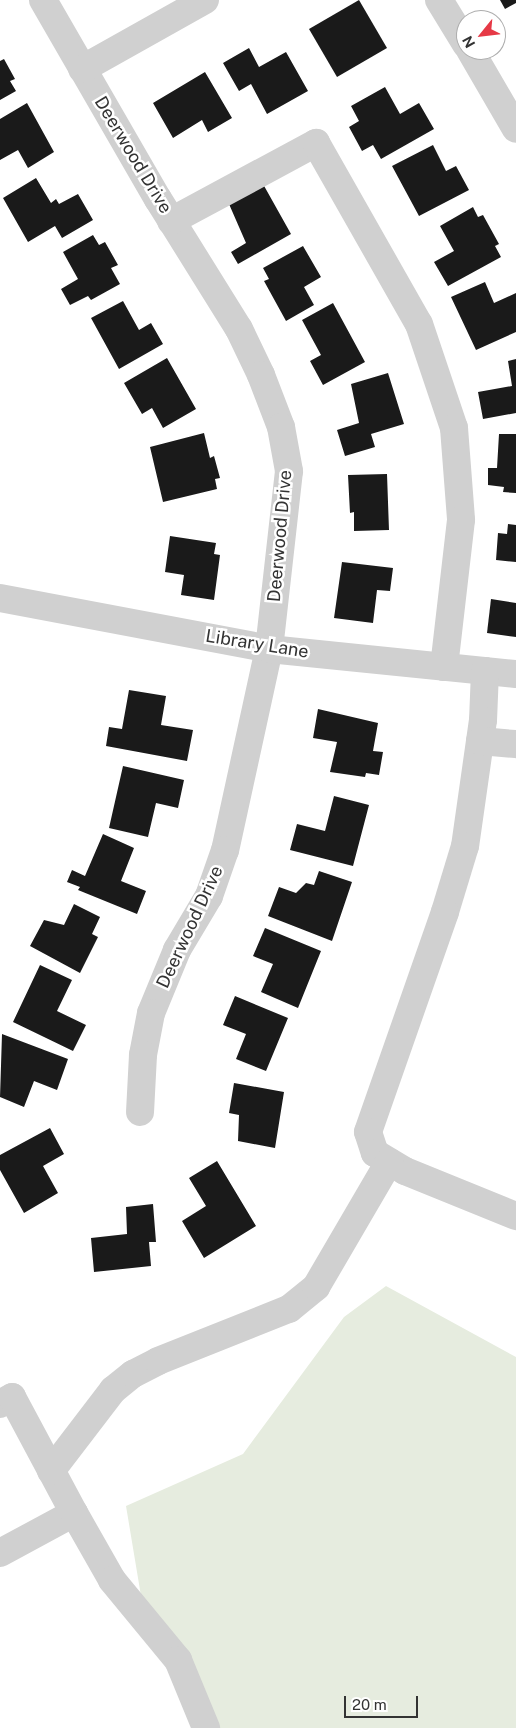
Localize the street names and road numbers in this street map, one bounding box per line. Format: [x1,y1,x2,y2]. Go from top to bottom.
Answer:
street label: Deerwood Drive [90,93,176,217]
street label: Deerwood Drive [263,469,297,603]
street label: Library Lane [204,625,310,663]
street label: Deerwood Drive [152,862,228,992]

